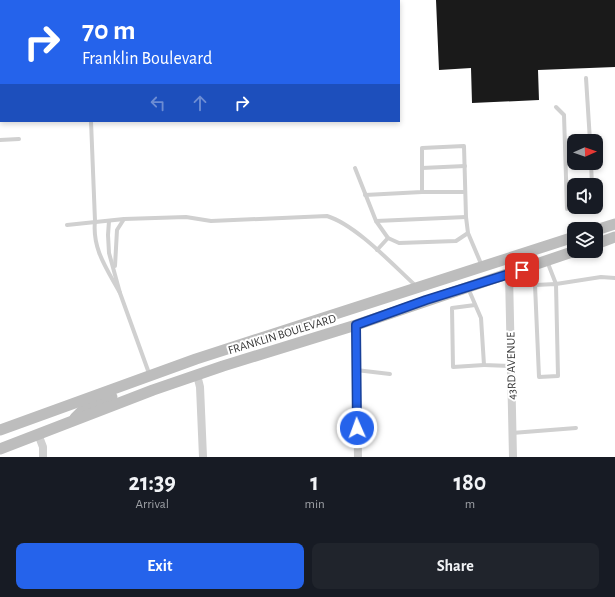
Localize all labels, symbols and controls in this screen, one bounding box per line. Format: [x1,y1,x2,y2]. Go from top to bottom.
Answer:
icon: right [16,16,68,68]
text: 70 m [82,17,136,45]
text: Franklin Boulevard [82,50,212,68]
icon: left [147,92,169,114]
icon: ahead [189,92,211,114]
icon: right [231,92,253,114]
north arrow [567,134,603,170]
map controls [567,134,603,258]
button: sound [567,178,603,214]
button: layers [567,222,603,258]
pin [505,253,539,287]
icon: arrive [511,259,533,281]
street label: FRANKLIN BOULEVARD [227,312,338,356]
street label: 43RD AVENUE [504,332,518,400]
position arrow [336,407,378,449]
text: 21:39 [129,471,176,495]
text: 1 [310,471,319,495]
text: 180 [453,471,486,495]
text: Arrival [136,498,169,511]
text: min [305,498,325,511]
text: m [465,498,475,511]
button: Exit [16,543,304,589]
button: Share [312,543,599,589]

